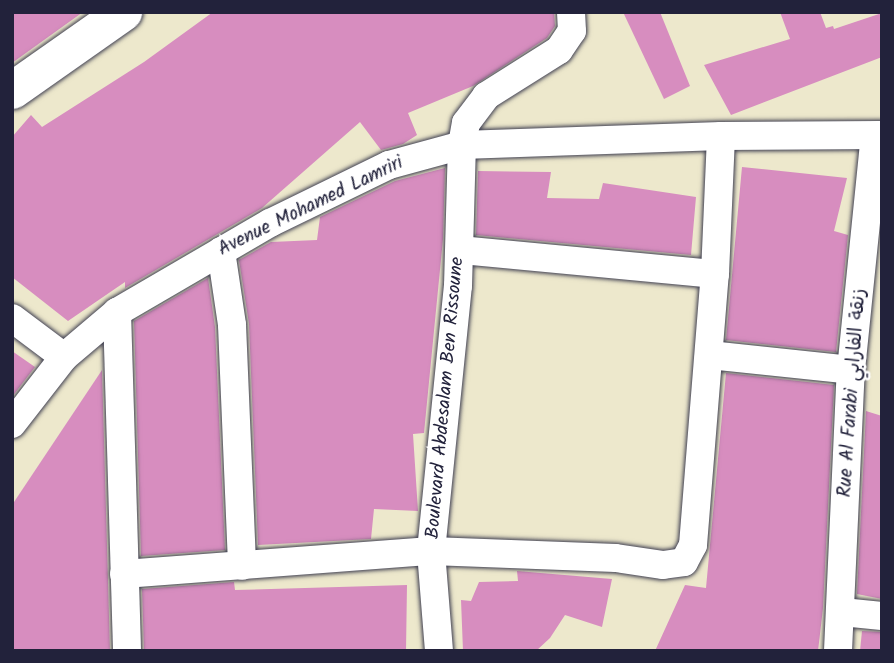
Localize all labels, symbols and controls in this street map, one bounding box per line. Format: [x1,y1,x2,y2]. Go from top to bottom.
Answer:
street label: Avenue Mohamed Lamriri [215,152,407,262]
street label: Boulevard Abdesalam Ben Rissoune [422,256,470,540]
street label: Rue Al Farabi زنقة الفارابي [834,288,872,498]

